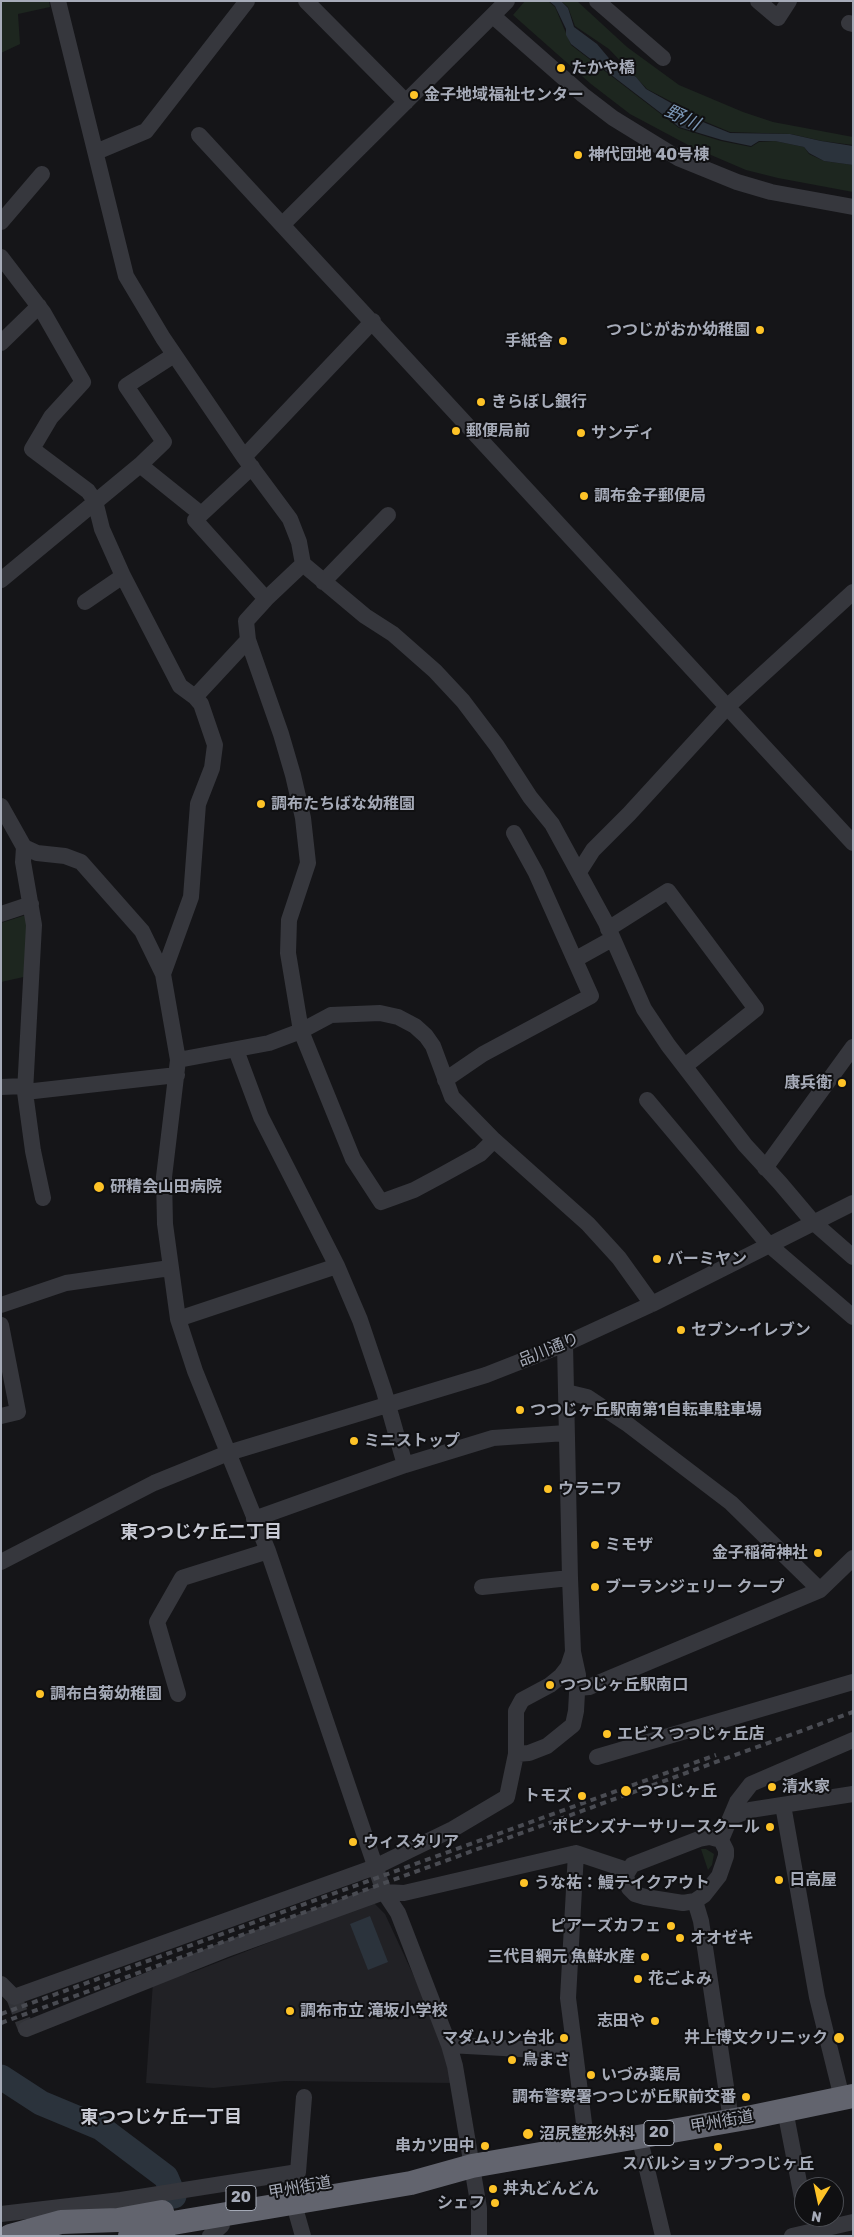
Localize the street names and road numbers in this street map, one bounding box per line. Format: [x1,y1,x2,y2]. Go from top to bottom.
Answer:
street label: 品川通り [516,1329,582,1371]
street label: 甲州街道 [689,2107,755,2137]
road number: 20 [644,2120,674,2146]
street label: 甲州街道 [267,2173,333,2203]
road number: 20 [226,2186,256,2210]

